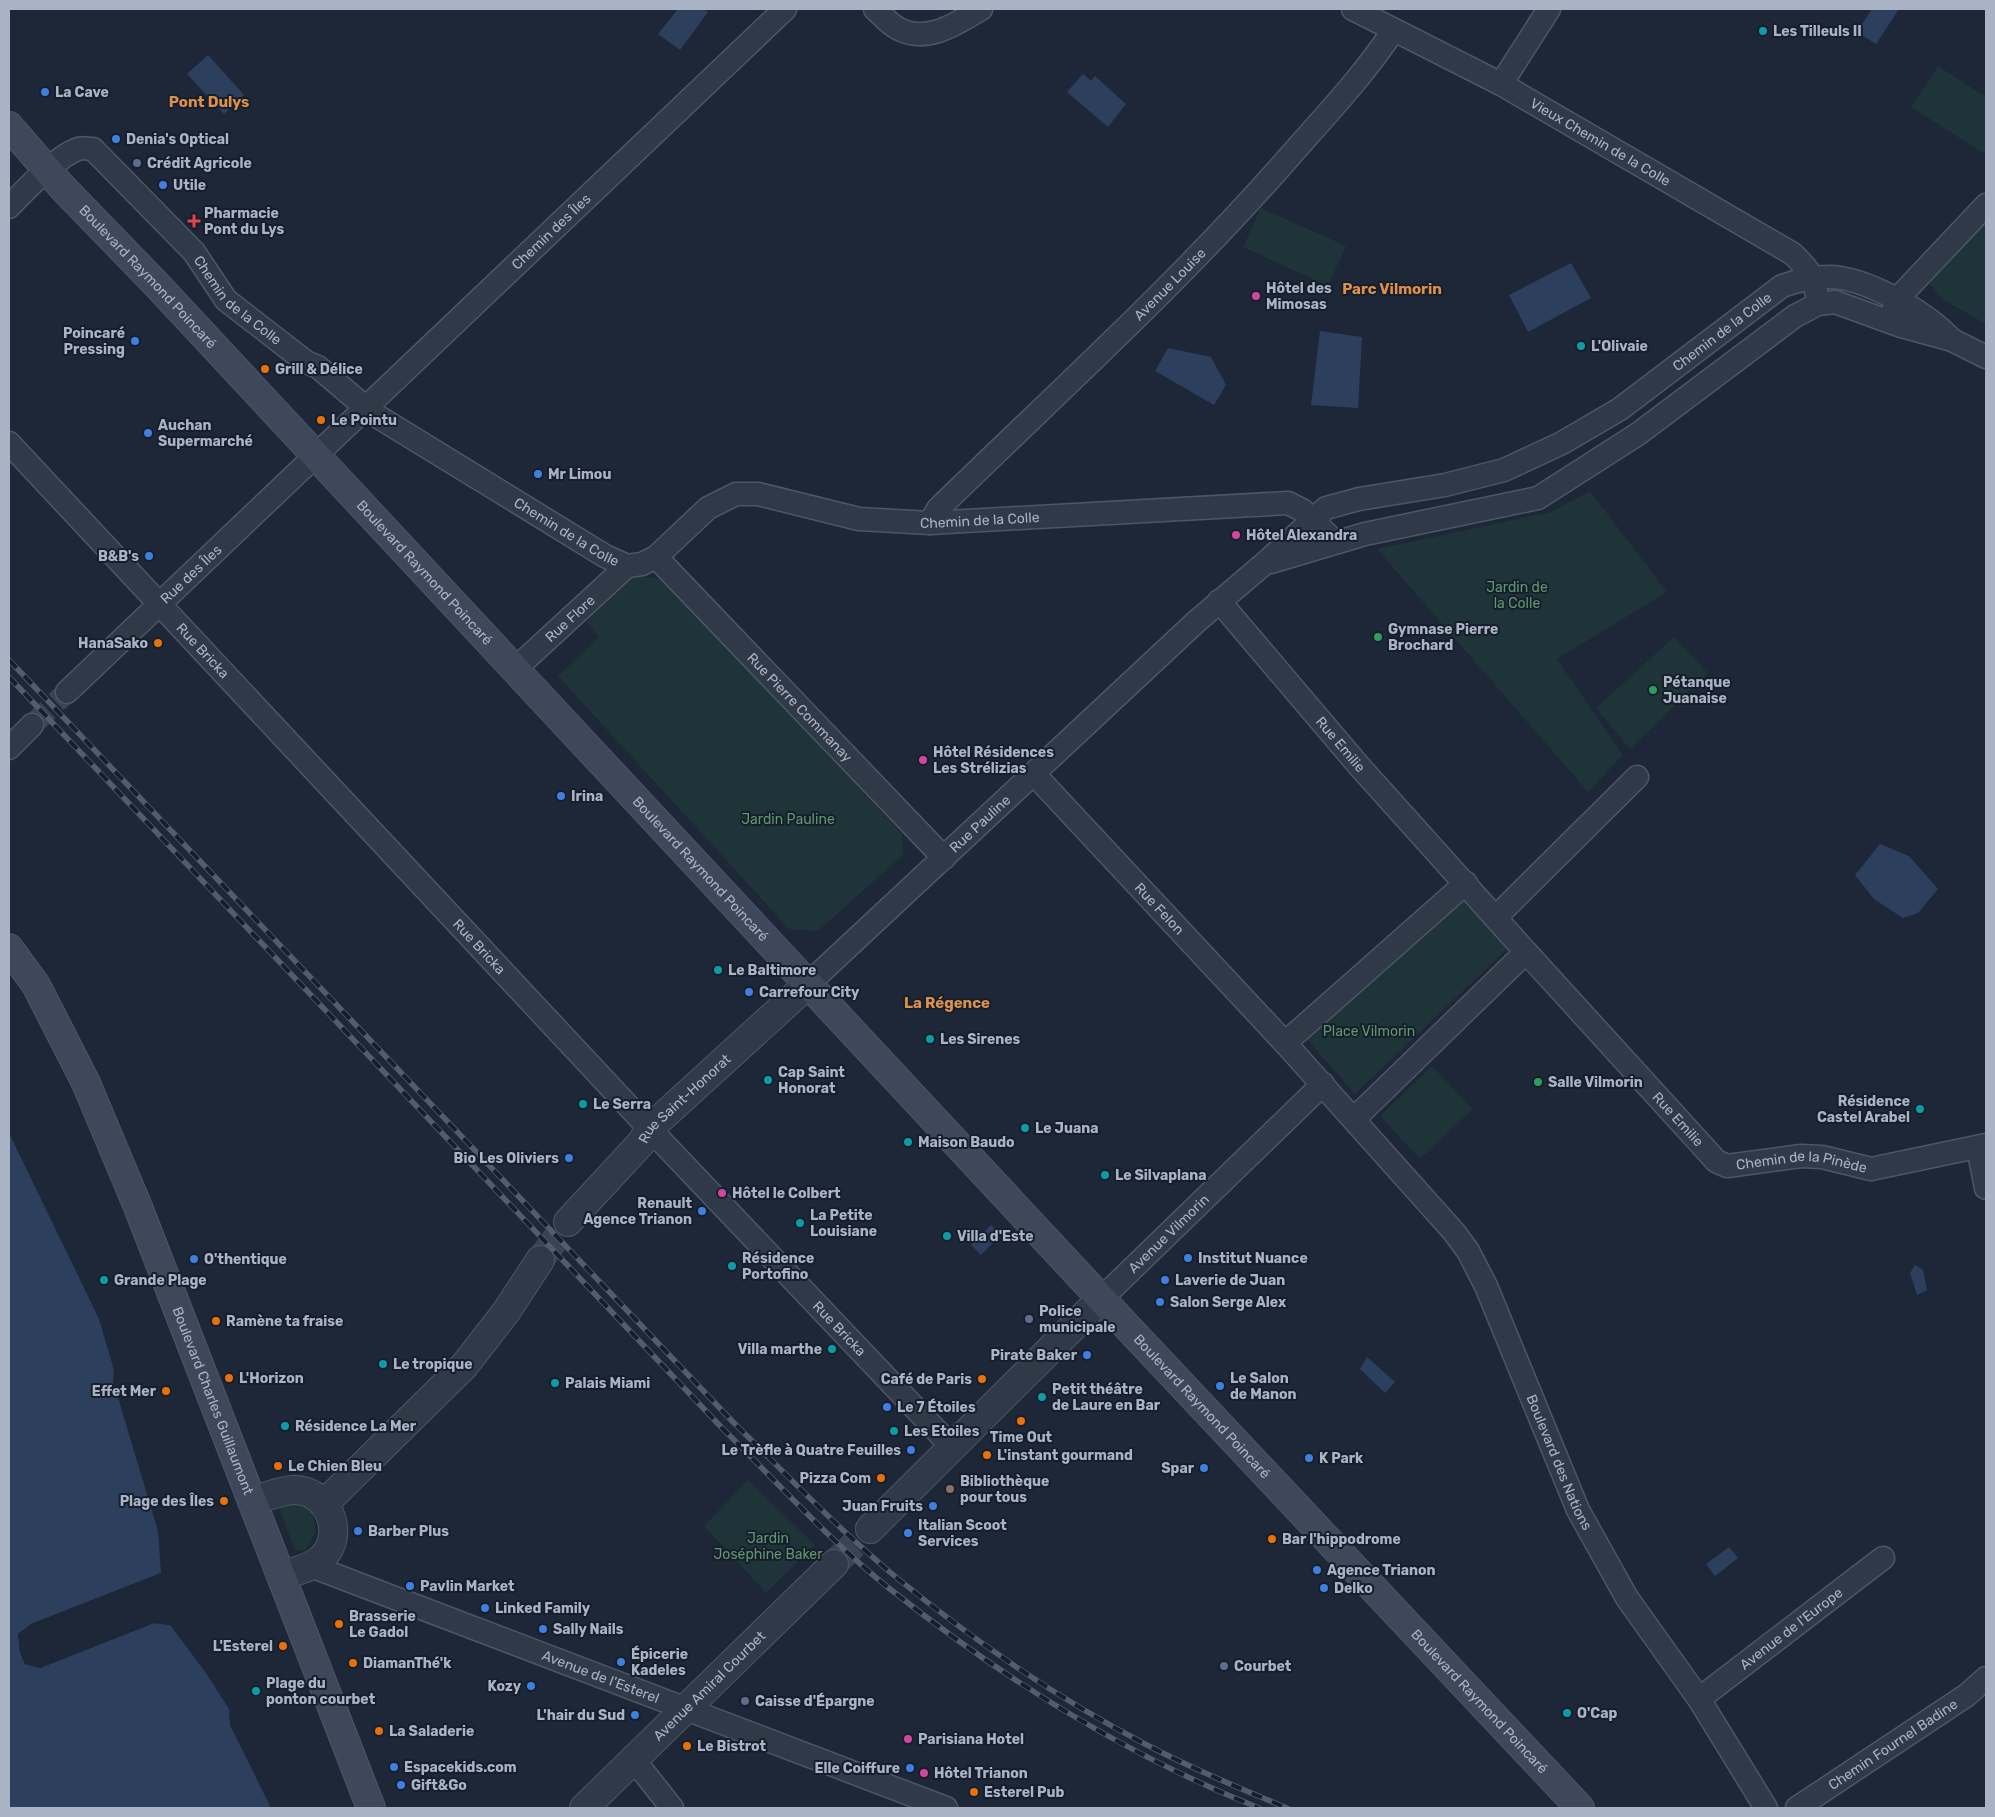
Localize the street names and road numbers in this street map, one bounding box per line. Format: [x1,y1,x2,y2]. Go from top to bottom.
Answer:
street label: Vieux Chemin de la Colle [1527,94,1674,189]
street label: Chemin des Îles [508,190,594,273]
street label: Boulevard Raymond Poincaré [76,201,220,352]
street label: Avenue Louise [1130,244,1209,324]
street label: Chemin de la Colle [190,252,285,348]
street label: Chemin de la Colle [1669,289,1775,375]
street label: Chemin de la Colle [511,494,622,570]
street label: Boulevard Raymond Poincaré [353,496,496,648]
street label: Chemin de la Colle [919,508,1040,532]
street label: Rue des Îles [157,541,225,607]
street label: Rue Flore [542,591,598,646]
street label: Rue Bricka [173,619,233,682]
street label: Rue Pierre Commanay [744,649,856,766]
street label: Rue Emilie [1312,713,1369,776]
street label: Rue Pauline [946,791,1014,856]
street label: Boulevard Raymond Poincaré [629,793,772,945]
street label: Rue Felon [1131,879,1188,938]
street label: Rue Bricka [449,915,509,978]
street label: Rue Saint-Honorat [635,1050,734,1146]
street label: Rue Emilie [1649,1088,1707,1150]
street label: Chemin de la Pinède [1735,1147,1869,1176]
street label: Avenue Vilmorin [1125,1191,1212,1277]
street label: Rue Bricka [809,1297,870,1360]
street label: Boulevard Charles Guillaumont [169,1304,257,1498]
street label: Boulevard Raymond Poincaré [1130,1331,1274,1482]
street label: Boulevard des Nations [1523,1392,1596,1533]
street label: Avenue de l'Europe [1736,1584,1846,1673]
street label: Boulevard Raymond Poincaré [1408,1626,1551,1777]
street label: Avenue Amiral Courbet [650,1627,769,1744]
street label: Avenue de l'Esterel [540,1646,662,1706]
street label: Chemin Fournel Badine [1825,1695,1961,1793]

